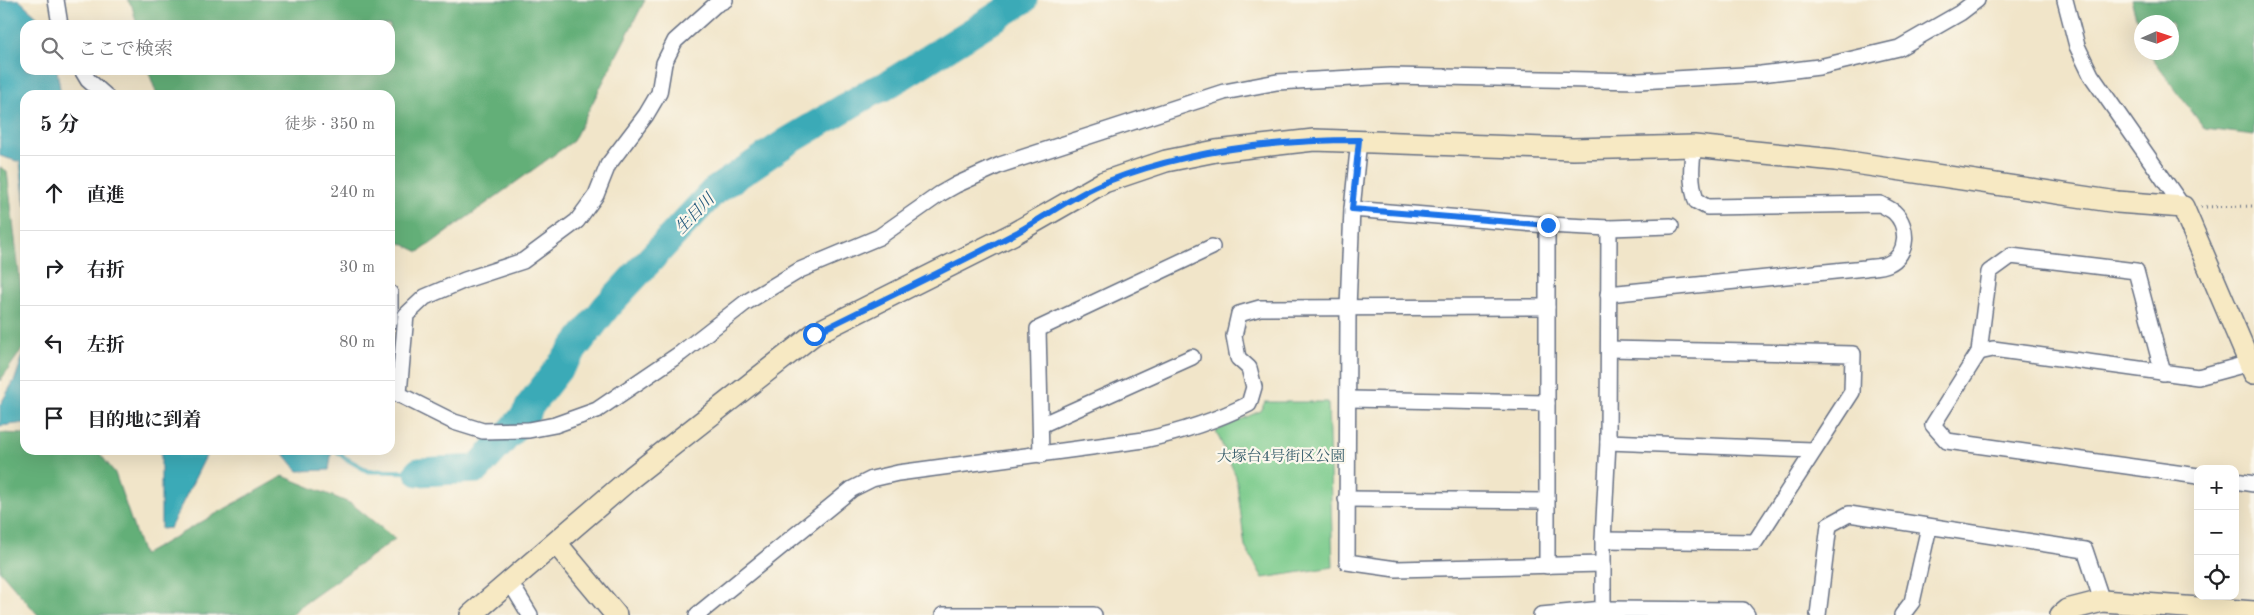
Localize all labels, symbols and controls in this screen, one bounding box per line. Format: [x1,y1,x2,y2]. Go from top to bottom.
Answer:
north arrow [2134,15,2179,60]
search box [20,20,395,75]
icon: search [38,34,66,62]
text: ここで検索 [78,41,173,60]
text: 5 分 [40,115,79,136]
text: 徒歩 · 350 m [285,117,375,133]
icon: ahead [40,179,68,207]
text: 240 m [330,185,375,201]
text: 直進 [87,187,125,206]
water label: 生目川 [672,189,719,237]
route end [1537,214,1560,237]
icon: right [40,254,68,282]
text: 30 m [339,260,375,276]
text: 右折 [87,262,125,281]
route start [803,323,826,346]
icon: left [40,329,68,357]
text: 80 m [339,335,375,351]
text: 左折 [87,337,125,356]
icon: arrive [40,404,68,432]
text: 目的地に到着 [87,412,201,431]
park label: 大塚台4号街区公園 [1217,448,1345,465]
map controls [2194,465,2239,600]
button: + [2194,465,2239,510]
button: − [2194,510,2239,555]
button: locate [2194,555,2239,600]

